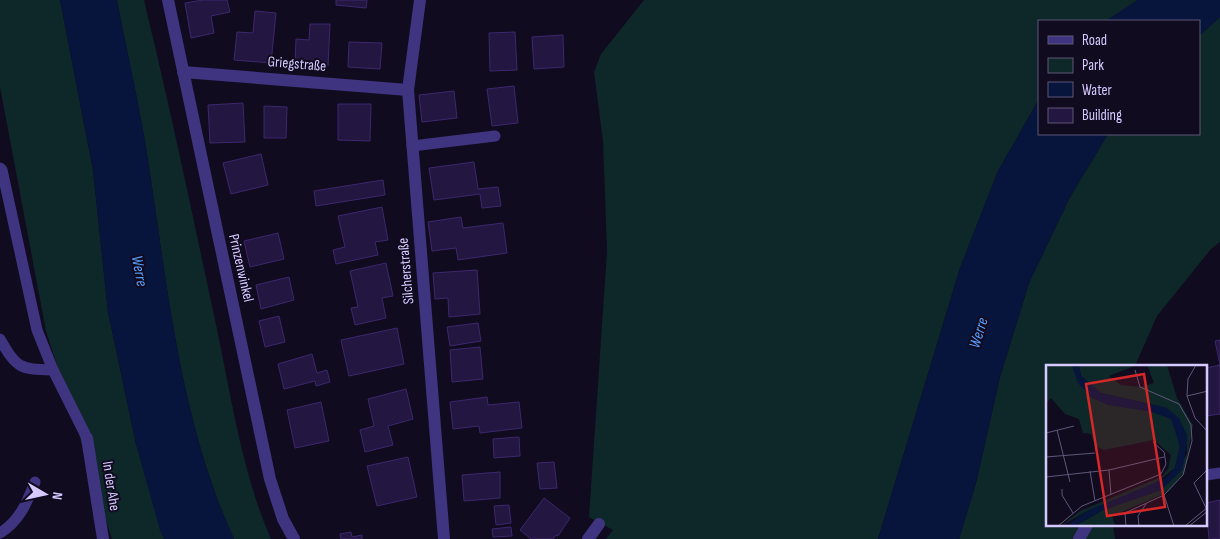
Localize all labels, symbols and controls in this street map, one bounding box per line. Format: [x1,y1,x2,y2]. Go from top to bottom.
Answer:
legend [1038,20,1200,135]
text: Road [1082,31,1107,50]
street label: Griegstraße [267,52,327,76]
text: Park [1082,56,1104,75]
text: Water [1082,81,1113,100]
text: Building [1082,106,1122,125]
street label: Prinzenwinkel [224,232,258,304]
street label: Silcherstraße [394,237,418,305]
water label: Werre [127,254,151,288]
water label: Werre [965,315,993,351]
inset map [1046,365,1208,526]
street label: In der Ahe [98,460,124,512]
north arrow [20,469,70,519]
text: N [48,491,66,501]

